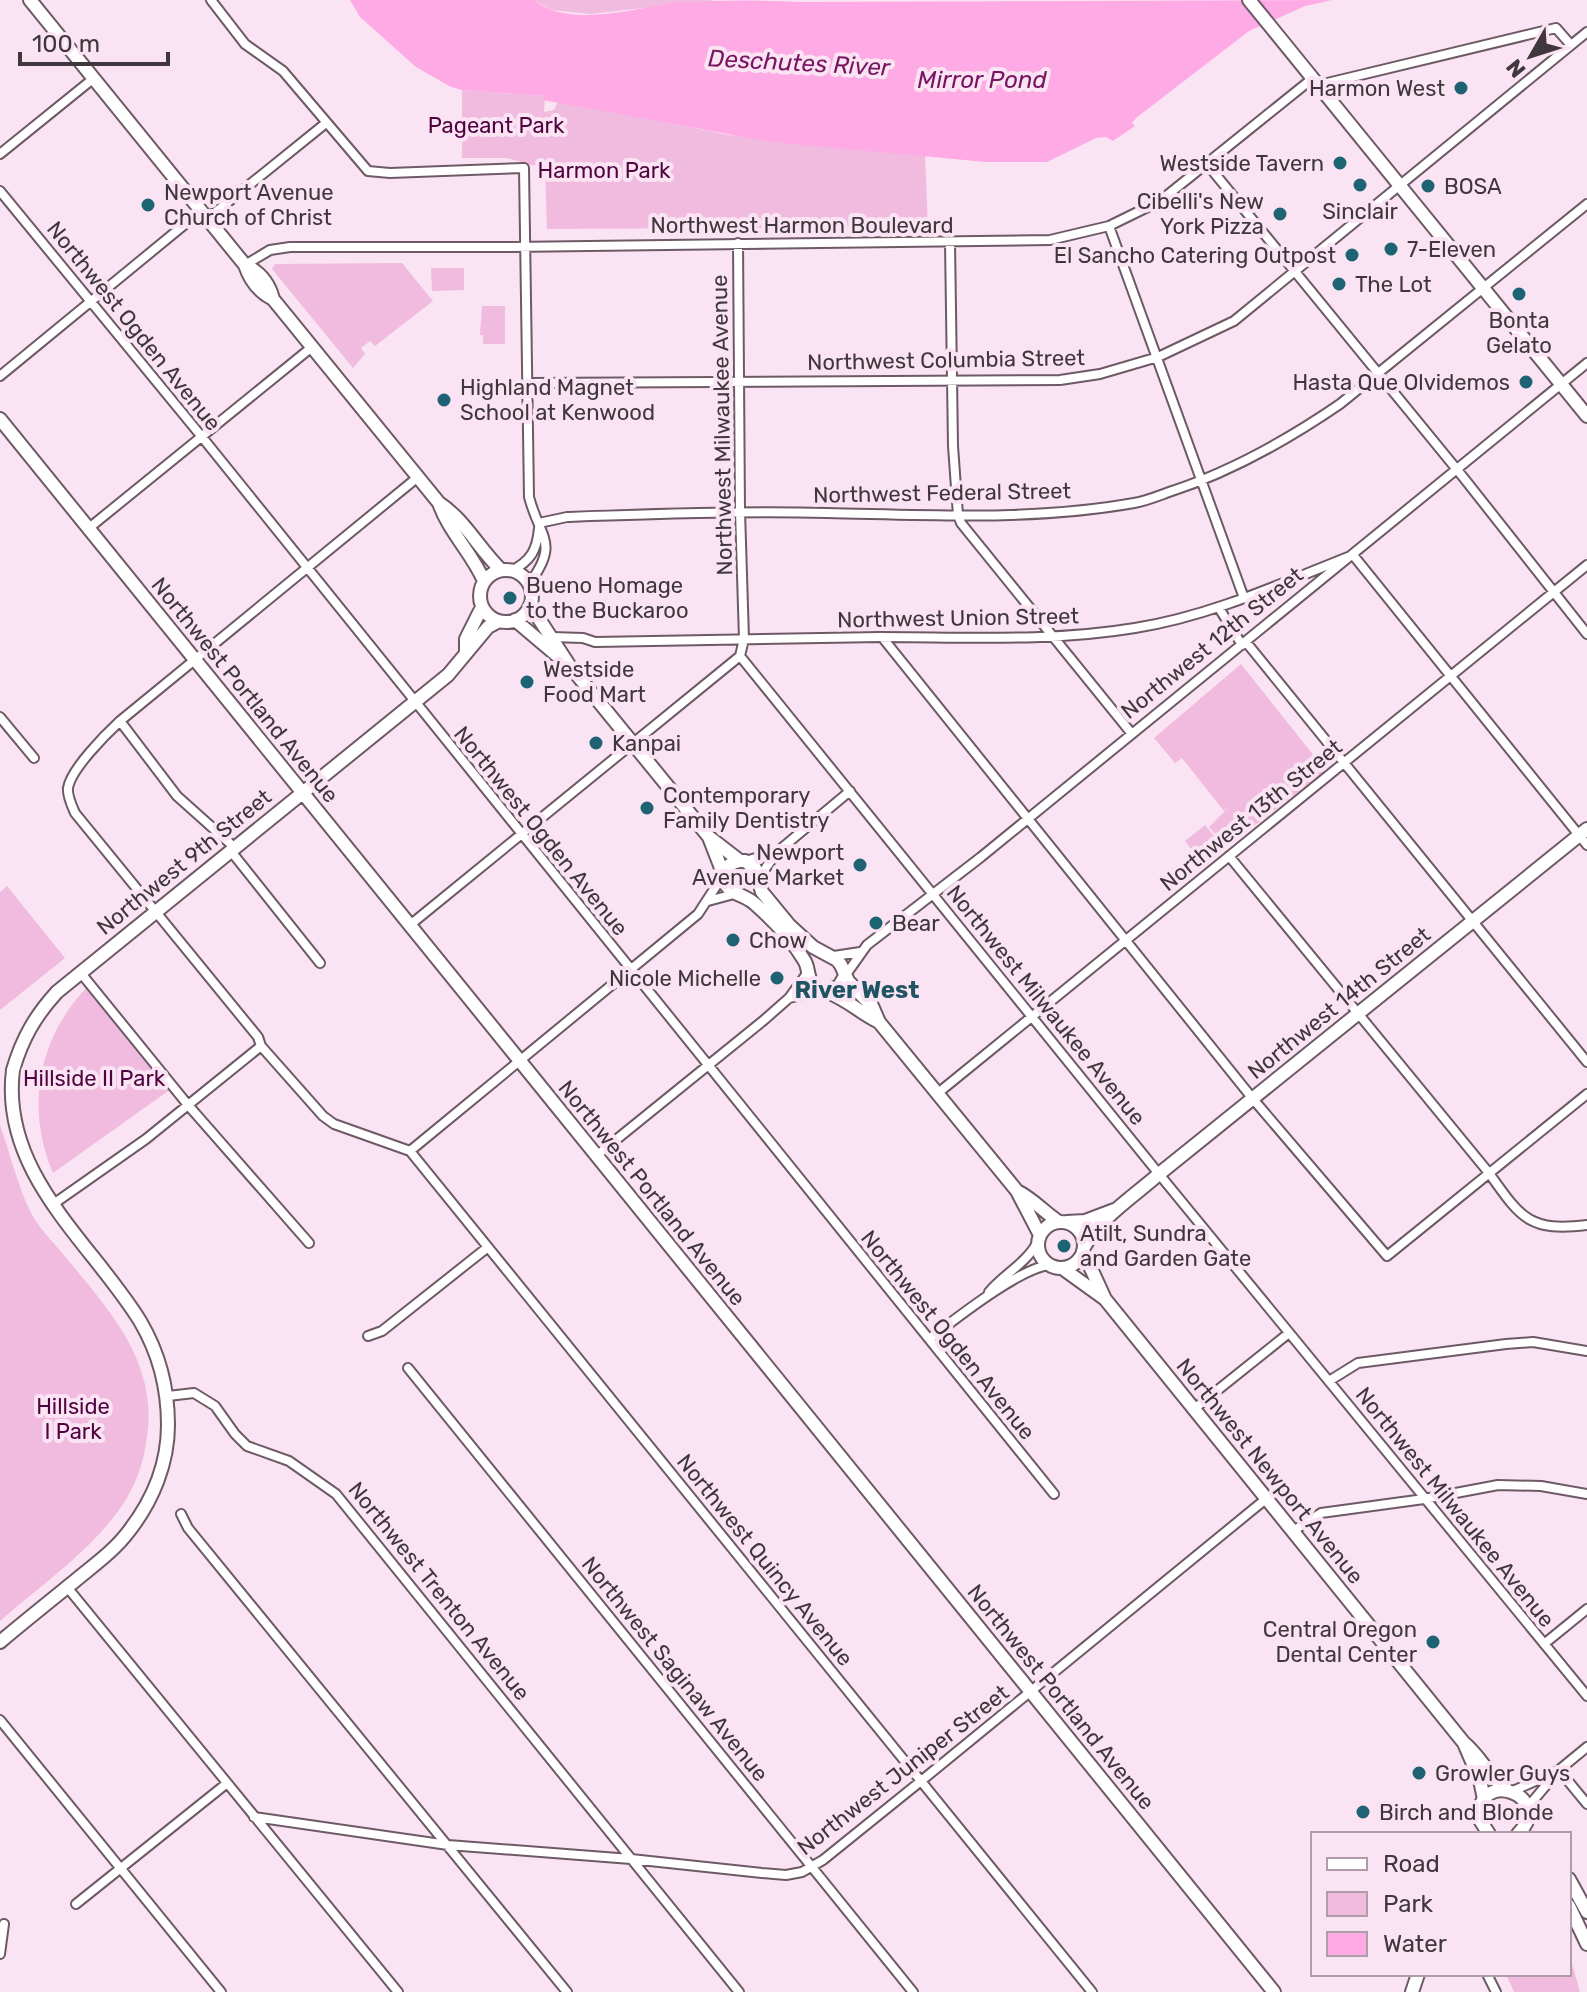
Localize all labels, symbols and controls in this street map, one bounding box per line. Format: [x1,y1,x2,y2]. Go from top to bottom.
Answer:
scale bar [20,16,168,66]
north arrow [1491,16,1571,96]
text: 100 m [32,30,100,58]
water label: Deschutes River [707,44,892,82]
text: N [1500,54,1531,83]
water label: Mirror Pond [917,66,1047,94]
place label: Harmon West [1309,75,1445,102]
marker: Harmon West [1452,79,1470,97]
park label: Pageant Park [428,112,565,139]
place label: Westside Tavern [1159,150,1324,177]
marker: Westside Tavern [1331,154,1349,172]
park label: Harmon Park [538,157,671,184]
place label: BOSA [1444,173,1502,200]
marker: Sinclair [1351,176,1369,194]
marker: BOSA [1419,177,1437,195]
place label: Newport Avenue Church of Christ [164,179,334,231]
place label: Cibelli's New York Pizza [1137,188,1264,240]
marker: Newport Avenue Church of Christ [139,196,157,214]
place label: Sinclair [1322,198,1398,225]
marker: Cibelli's New York Pizza [1271,205,1289,223]
street label: Northwest Harmon Boulevard [650,212,954,239]
street label: Northwest Ogden Avenue [41,216,227,436]
place label: 7-Eleven [1407,236,1496,263]
marker: 7-Eleven [1382,240,1400,258]
place label: El Sancho Catering Outpost [1054,242,1336,269]
marker: El Sancho Catering Outpost [1343,246,1361,264]
place label: The Lot [1355,271,1432,298]
street label: Northwest Milwaukee Avenue [706,274,738,576]
marker: The Lot [1330,275,1348,293]
marker: Bonta Gelato [1510,285,1528,303]
place label: Bonta Gelato [1486,307,1552,359]
street label: Northwest Columbia Street [807,344,1086,376]
place label: Hasta Que Olvidemos [1292,369,1510,396]
marker: Hasta Que Olvidemos [1517,373,1535,391]
place label: Highland Magnet School at Kenwood [460,374,655,426]
marker: Highland Magnet School at Kenwood [435,391,453,409]
street label: Northwest Federal Street [813,477,1072,509]
street label: Northwest 12th Street [1116,561,1309,725]
street label: Northwest Portland Avenue [146,572,344,808]
place label: Bueno Homage to the Buckaroo [526,572,689,624]
marker: Bueno Homage to the Buckaroo [501,589,519,607]
street label: Northwest Union Street [837,602,1080,634]
place label: Westside Food Mart [543,656,646,708]
marker: Westside Food Mart [518,673,536,691]
street label: Northwest Ogden Avenue [448,721,634,941]
place label: Kanpai [612,730,681,757]
street label: Northwest 13th Street [1154,733,1348,897]
marker: Kanpai [587,734,605,752]
place label: Contemporary Family Dentistry [663,782,829,834]
street label: Northwest 9th Street [91,783,277,941]
marker: Contemporary Family Dentistry [638,799,656,817]
place label: Newport Avenue Market [692,839,844,891]
marker: Newport Avenue Market [851,856,869,874]
street label: Northwest Milwaukee Avenue [941,879,1151,1131]
place label: Bear [892,910,940,937]
marker: Bear [867,914,885,932]
street label: Northwest 14th Street [1242,921,1436,1085]
place label: Chow [749,927,807,954]
marker: Chow [724,931,742,949]
place label: Nicole Michelle [609,965,761,992]
marker: Nicole Michelle [768,969,786,987]
district label: River West [794,976,920,1004]
park label: Hillside II Park [23,1065,166,1092]
street label: Northwest Portland Avenue [553,1075,751,1311]
place label: Atilt, Sundra and Garden Gate [1080,1220,1251,1272]
street label: Northwest Ogden Avenue [855,1225,1041,1445]
marker: Atilt, Sundra and Garden Gate [1055,1237,1073,1255]
street label: Northwest Newport Avenue [1171,1353,1369,1589]
street label: Northwest Milwaukee Avenue [1350,1381,1560,1633]
park label: Hillside I Park [36,1393,110,1445]
street label: Northwest Quincy Avenue [671,1449,859,1671]
street label: Northwest Trenton Avenue [342,1476,536,1706]
street label: Northwest Saginaw Avenue [576,1551,774,1787]
street label: Northwest Portland Avenue [962,1579,1160,1815]
place label: Central Oregon Dental Center [1263,1616,1418,1668]
marker: Central Oregon Dental Center [1424,1633,1442,1651]
street label: Northwest Juniper Street [792,1679,1014,1861]
place label: Growler Guys [1435,1760,1570,1787]
marker: Growler Guys [1410,1764,1428,1782]
place label: Birch and Blonde [1379,1799,1553,1826]
marker: Birch and Blonde [1354,1803,1372,1821]
legend [1311,1832,1571,1976]
text: Road [1383,1850,1440,1878]
text: Park [1383,1890,1434,1918]
text: Water [1383,1930,1447,1958]

